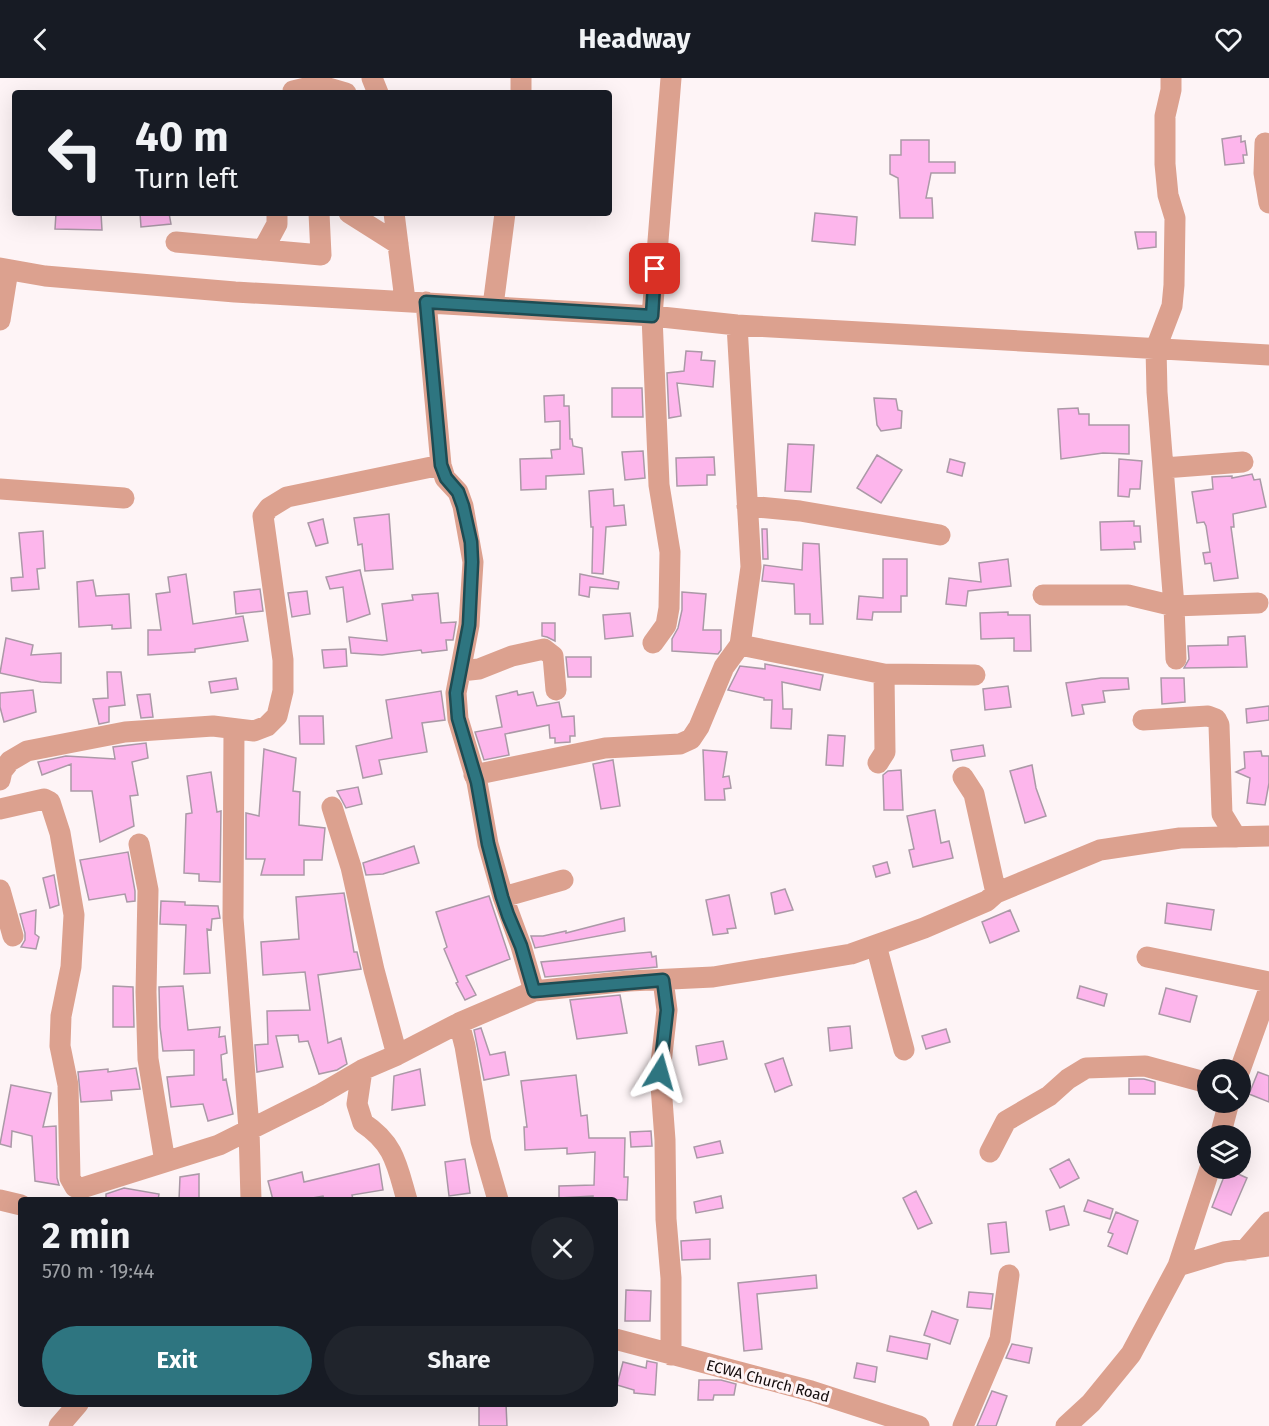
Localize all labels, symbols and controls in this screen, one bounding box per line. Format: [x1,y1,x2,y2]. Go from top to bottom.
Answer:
icon: back [24,23,57,56]
text: Headway [579,23,690,55]
icon: heart [1212,23,1245,56]
text: 40 m [135,112,229,162]
icon: left [36,114,114,192]
text: Turn left [135,163,238,195]
pin [629,243,680,294]
icon: arrive [638,252,671,285]
position arrow [628,1040,692,1104]
map controls [1197,1059,1251,1179]
button: search [1197,1059,1251,1113]
button: layers [1197,1125,1251,1179]
text: 2 min [42,1214,131,1258]
button: close [531,1217,594,1280]
text: 570 m · 19:44 [42,1259,154,1283]
button: Exit [42,1326,312,1395]
button: Share [324,1326,594,1395]
street label: ECWA Church Road [704,1356,832,1406]

